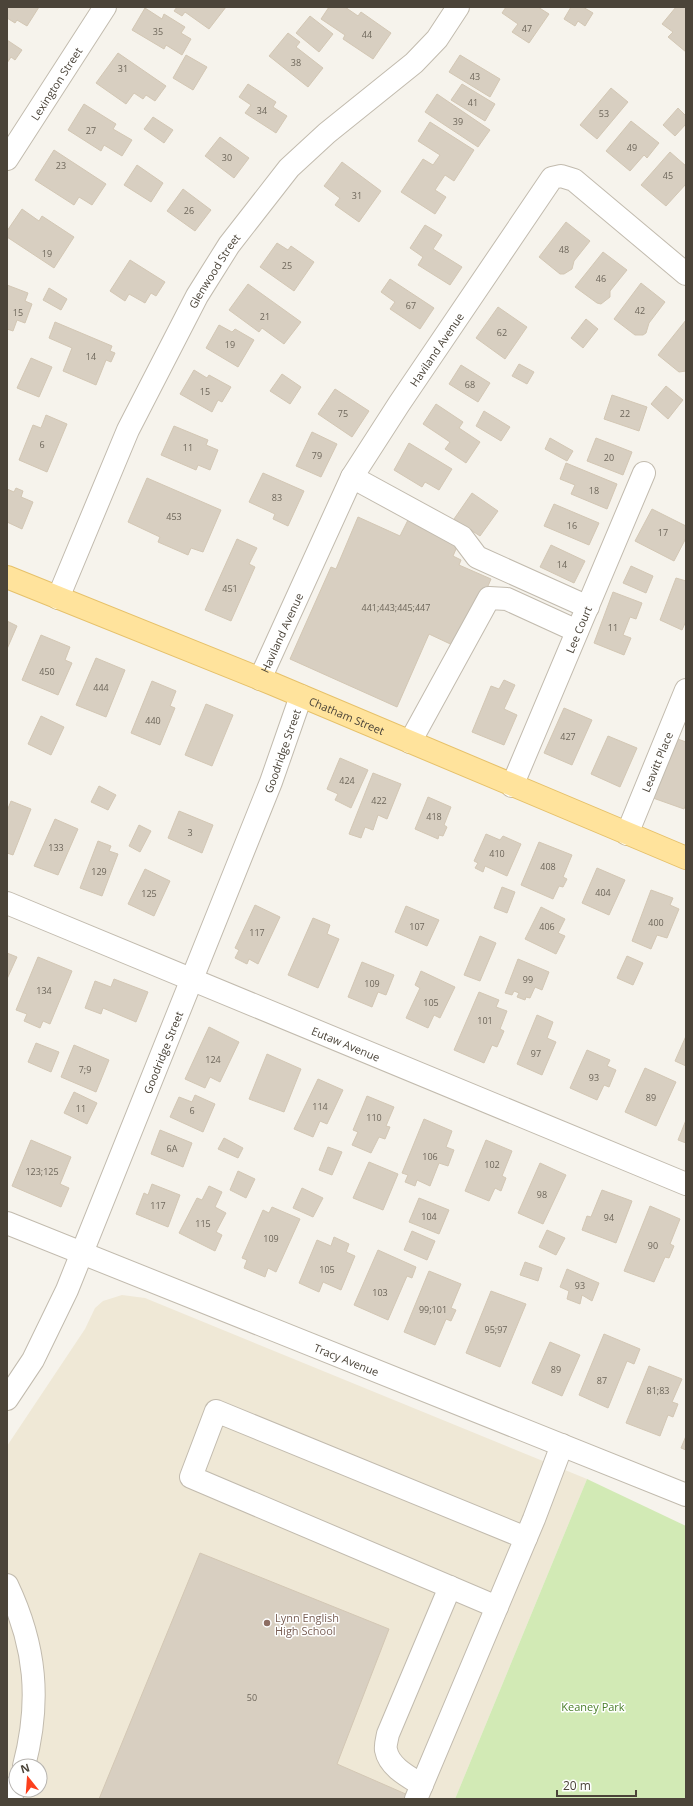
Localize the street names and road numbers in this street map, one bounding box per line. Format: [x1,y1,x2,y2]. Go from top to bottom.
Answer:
street label: Lexington Street [27,44,85,123]
street label: Glenwood Street [185,230,243,311]
street label: Haviland Avenue [406,309,466,389]
street label: Haviland Avenue [256,590,306,675]
street label: Lee Court [561,603,595,655]
street label: Chatham Street [307,693,387,738]
street label: Goodridge Street [260,707,303,795]
street label: Leavitt Place [637,729,676,794]
street label: Goodridge Street [139,1009,186,1096]
street label: Eutaw Avenue [310,1023,383,1064]
street label: Tracy Avenue [312,1339,381,1379]

